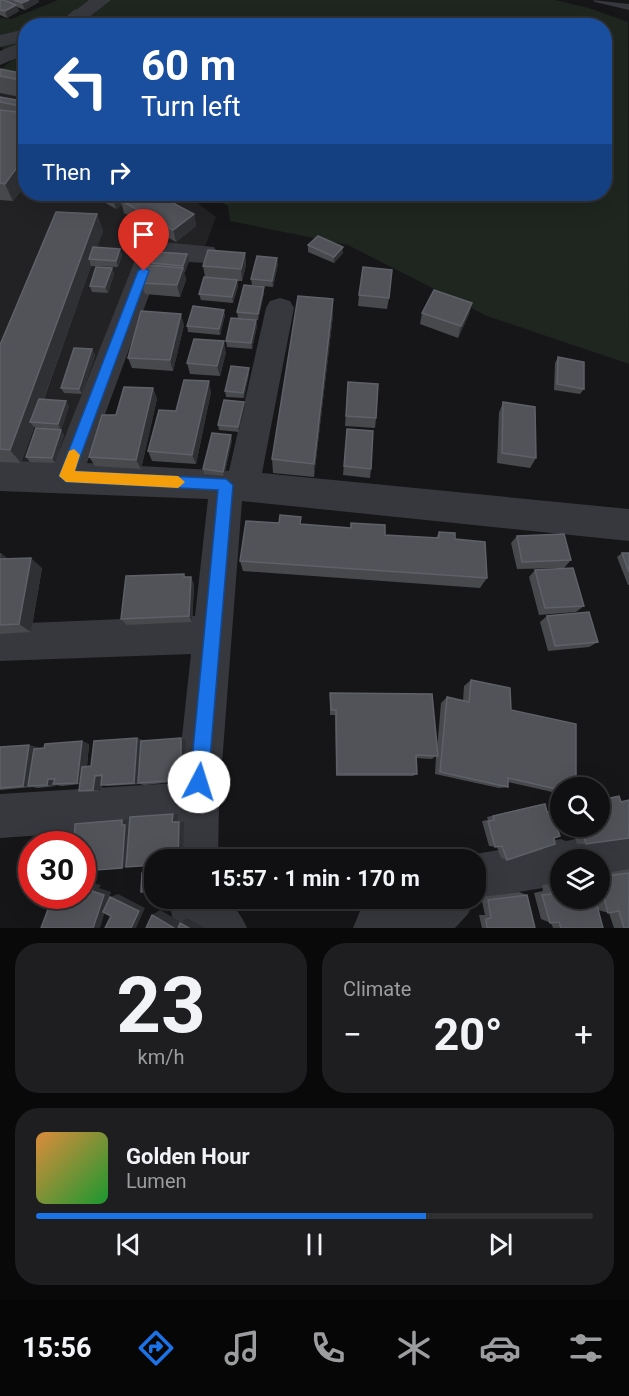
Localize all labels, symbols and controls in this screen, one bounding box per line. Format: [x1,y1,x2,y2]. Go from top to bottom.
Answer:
text: 60 m [141,41,236,90]
icon: left [42,42,120,120]
text: Turn left [141,91,241,123]
icon: right [103,156,136,189]
text: Then [42,160,91,185]
pin [118,209,169,271]
icon: arrive [127,218,160,251]
position arrow [167,750,231,814]
map controls [550,777,610,909]
button: search [550,777,610,837]
speed limit sign: 30 [18,831,96,909]
button: layers [550,849,610,909]
text: 15:57 · 1 min · 170 m [210,866,420,891]
text: 23 [116,960,206,1051]
text: Climate [343,977,411,1001]
text: 20° [433,1008,503,1061]
text: − [343,1015,362,1054]
text: + [574,1015,593,1054]
text: km/h [138,1045,184,1069]
text: Golden Hour [126,1144,250,1169]
text: Lumen [126,1169,187,1193]
icon: previous [112,1228,145,1261]
icon: pause [298,1228,331,1261]
icon: next [484,1228,517,1261]
icon: directions [135,1327,177,1369]
icon: music [221,1327,263,1369]
icon: phone [307,1327,349,1369]
icon: climate [393,1327,435,1369]
icon: car [479,1327,521,1369]
icon: filters [565,1327,607,1369]
text: 15:56 [22,1332,92,1364]

